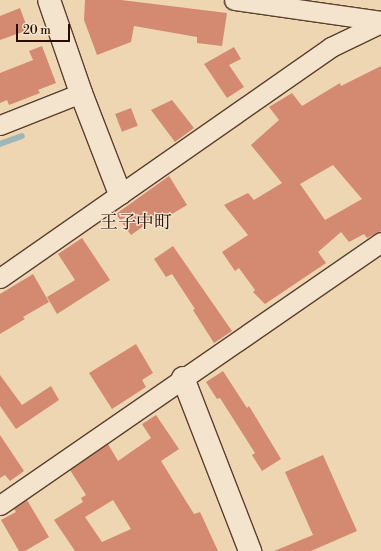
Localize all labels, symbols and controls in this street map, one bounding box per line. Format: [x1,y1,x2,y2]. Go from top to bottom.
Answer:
scale bar [18,16,72,42]
text: 20 m [23,23,51,38]
district label: 王子中町 [100,212,172,234]

